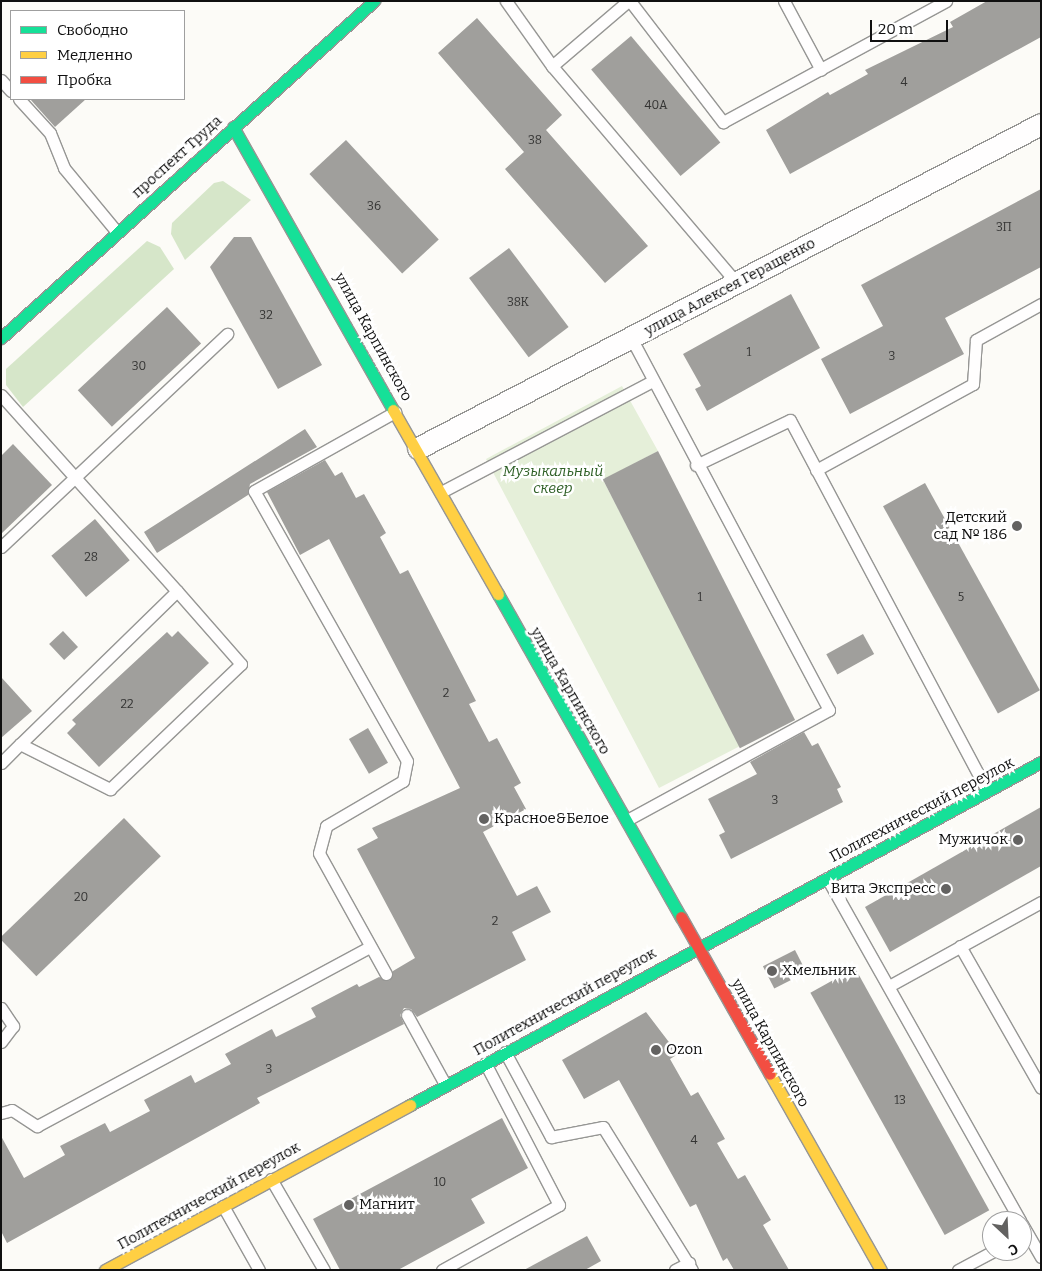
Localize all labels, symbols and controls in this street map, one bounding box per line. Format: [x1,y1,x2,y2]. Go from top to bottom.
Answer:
legend [10,10,185,100]
scale bar [872,10,950,42]
text: 20 m [878,20,913,38]
text: Свободно [57,21,128,39]
text: Медленно [57,46,133,64]
text: Пробка [57,71,112,89]
house number: 4 [900,76,908,90]
house number: 40А [644,99,668,113]
street label: проспект Труда [128,112,226,202]
house number: 38 [528,134,542,148]
house number: 36 [367,200,381,214]
house number: 3П [996,221,1012,235]
street label: улица Алексея Геращенко [641,234,819,340]
street label: улица Карпинского [330,270,416,404]
house number: 38К [507,296,529,310]
house number: 32 [259,309,273,323]
house number: 1 [747,346,751,360]
house number: 3 [889,350,895,364]
house number: 30 [132,360,146,374]
park label: Музыкальный сквер [503,462,603,497]
place label: Детский сад № 186 [933,508,1007,543]
marker: Детский сад № 186 [1011,520,1023,532]
house number: 28 [84,551,98,565]
house number: 1 [698,591,702,605]
house number: 5 [958,591,964,605]
street label: улица Карпинского [526,624,614,758]
house number: 2 [443,687,449,701]
house number: 22 [120,698,134,712]
street label: Политехнический переулок [827,754,1017,866]
house number: 3 [772,794,778,808]
place label: Красное&Белое [494,810,609,828]
marker: Красное&Белое [478,813,490,825]
place label: Мужичок [938,831,1008,849]
marker: Мужичок [1012,834,1024,846]
place label: Вита Экспресс [831,880,936,898]
marker: Вита Экспресс [940,883,952,895]
house number: 20 [74,891,88,905]
house number: 2 [492,915,498,929]
street label: Политехнический переулок [470,944,660,1060]
place label: Хмельник [782,962,856,980]
marker: Хмельник [766,965,778,977]
street label: улица Карпинского [727,976,813,1110]
place label: Ozon [666,1041,703,1059]
marker: Ozon [650,1044,662,1056]
house number: 3 [266,1063,272,1077]
house number: 13 [894,1094,906,1108]
house number: 4 [690,1134,698,1148]
street label: Политехнический переулок [114,1138,304,1254]
house number: 10 [434,1176,446,1190]
place label: Магнит [359,1196,415,1214]
marker: Магнит [343,1199,355,1211]
north arrow [982,1211,1032,1261]
text: С [1006,1240,1021,1259]

